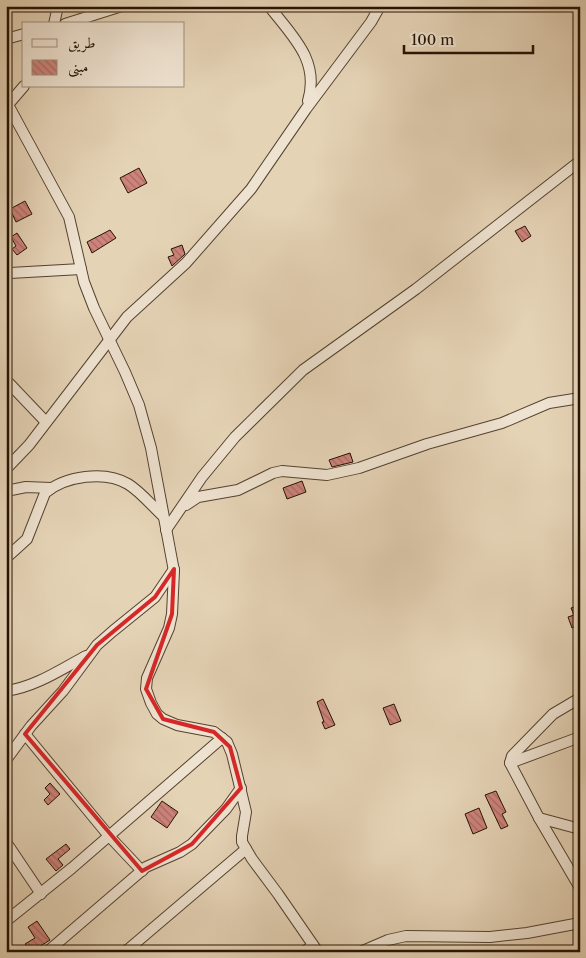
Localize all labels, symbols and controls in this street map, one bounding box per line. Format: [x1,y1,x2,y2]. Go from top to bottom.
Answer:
legend [22,22,185,88]
scale bar [404,22,532,54]
text: 100 m [411,30,454,49]
text: طريق [68,33,95,53]
text: مبنى [68,57,88,78]

